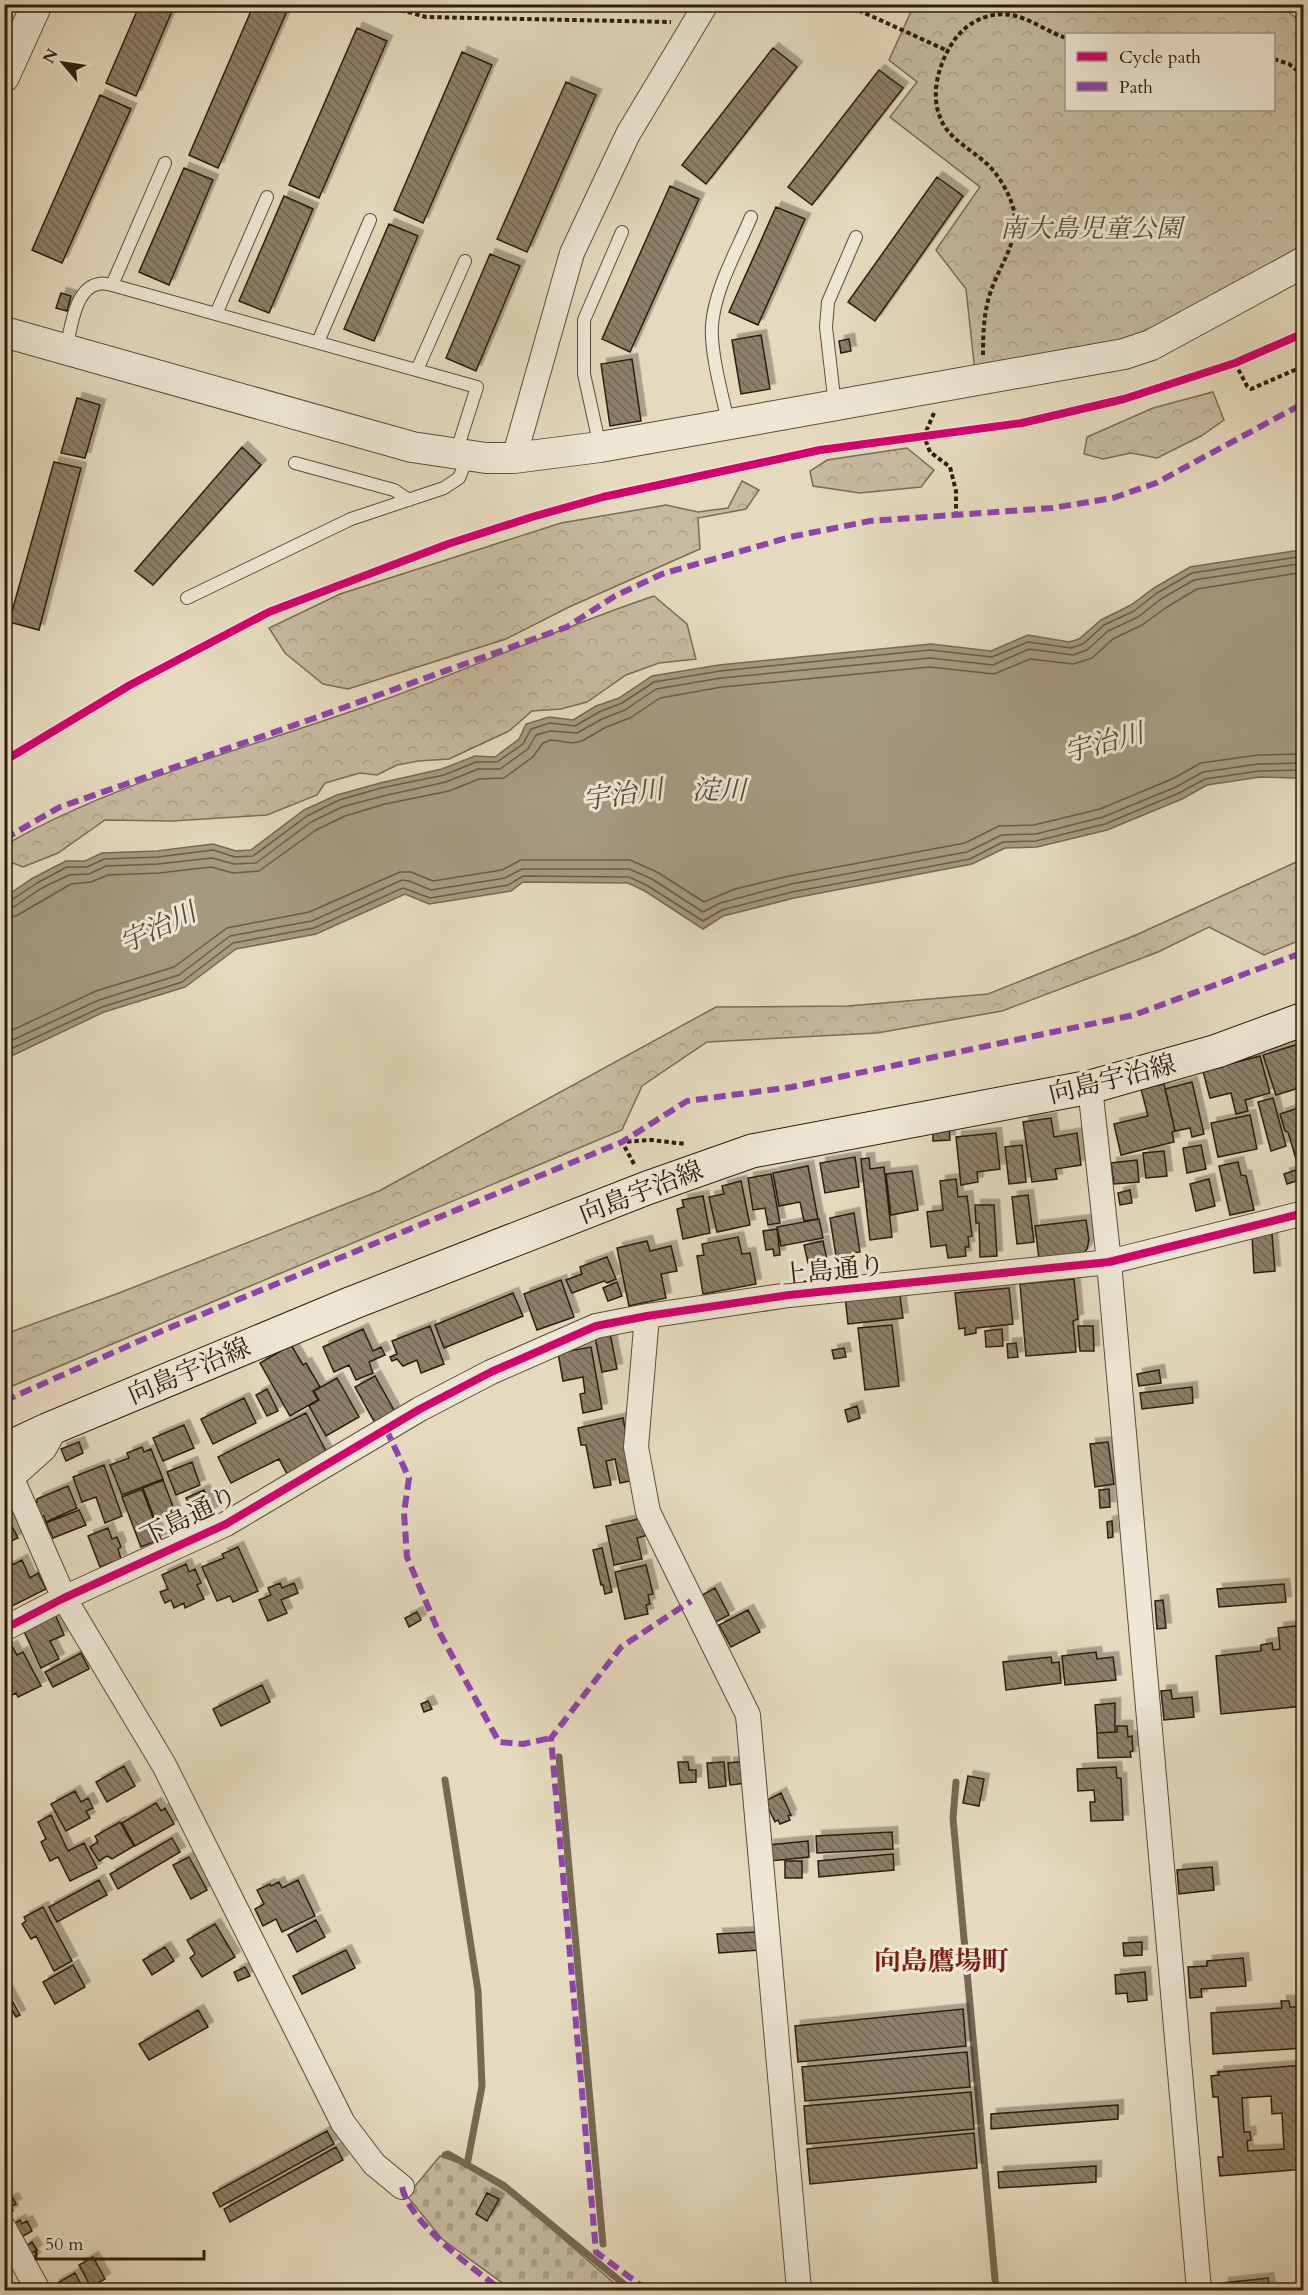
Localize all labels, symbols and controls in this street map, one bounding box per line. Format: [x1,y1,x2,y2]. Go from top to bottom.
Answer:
north arrow [33,33,93,93]
legend [1065,33,1275,111]
text: N [38,45,64,68]
text: Cycle path [1119,45,1201,70]
text: Path [1119,75,1153,100]
park label: 南大島児童公園 [1000,211,1186,246]
water label: 宇治川 [1060,714,1151,771]
water label: 宇治川 [580,771,669,819]
water label: 淀川 [692,772,749,809]
water label: 宇治川 [113,893,205,962]
street label: 向島宇治線 [1045,1046,1179,1112]
street label: 向島宇治線 [574,1152,708,1232]
street label: 上島通り [779,1247,887,1293]
street label: 向島宇治線 [122,1329,256,1413]
street label: 下島通り [135,1477,243,1555]
district label: 向島鷹場町 [874,1943,1009,1980]
scale bar [36,2223,204,2261]
text: 50 m [45,2232,84,2257]

